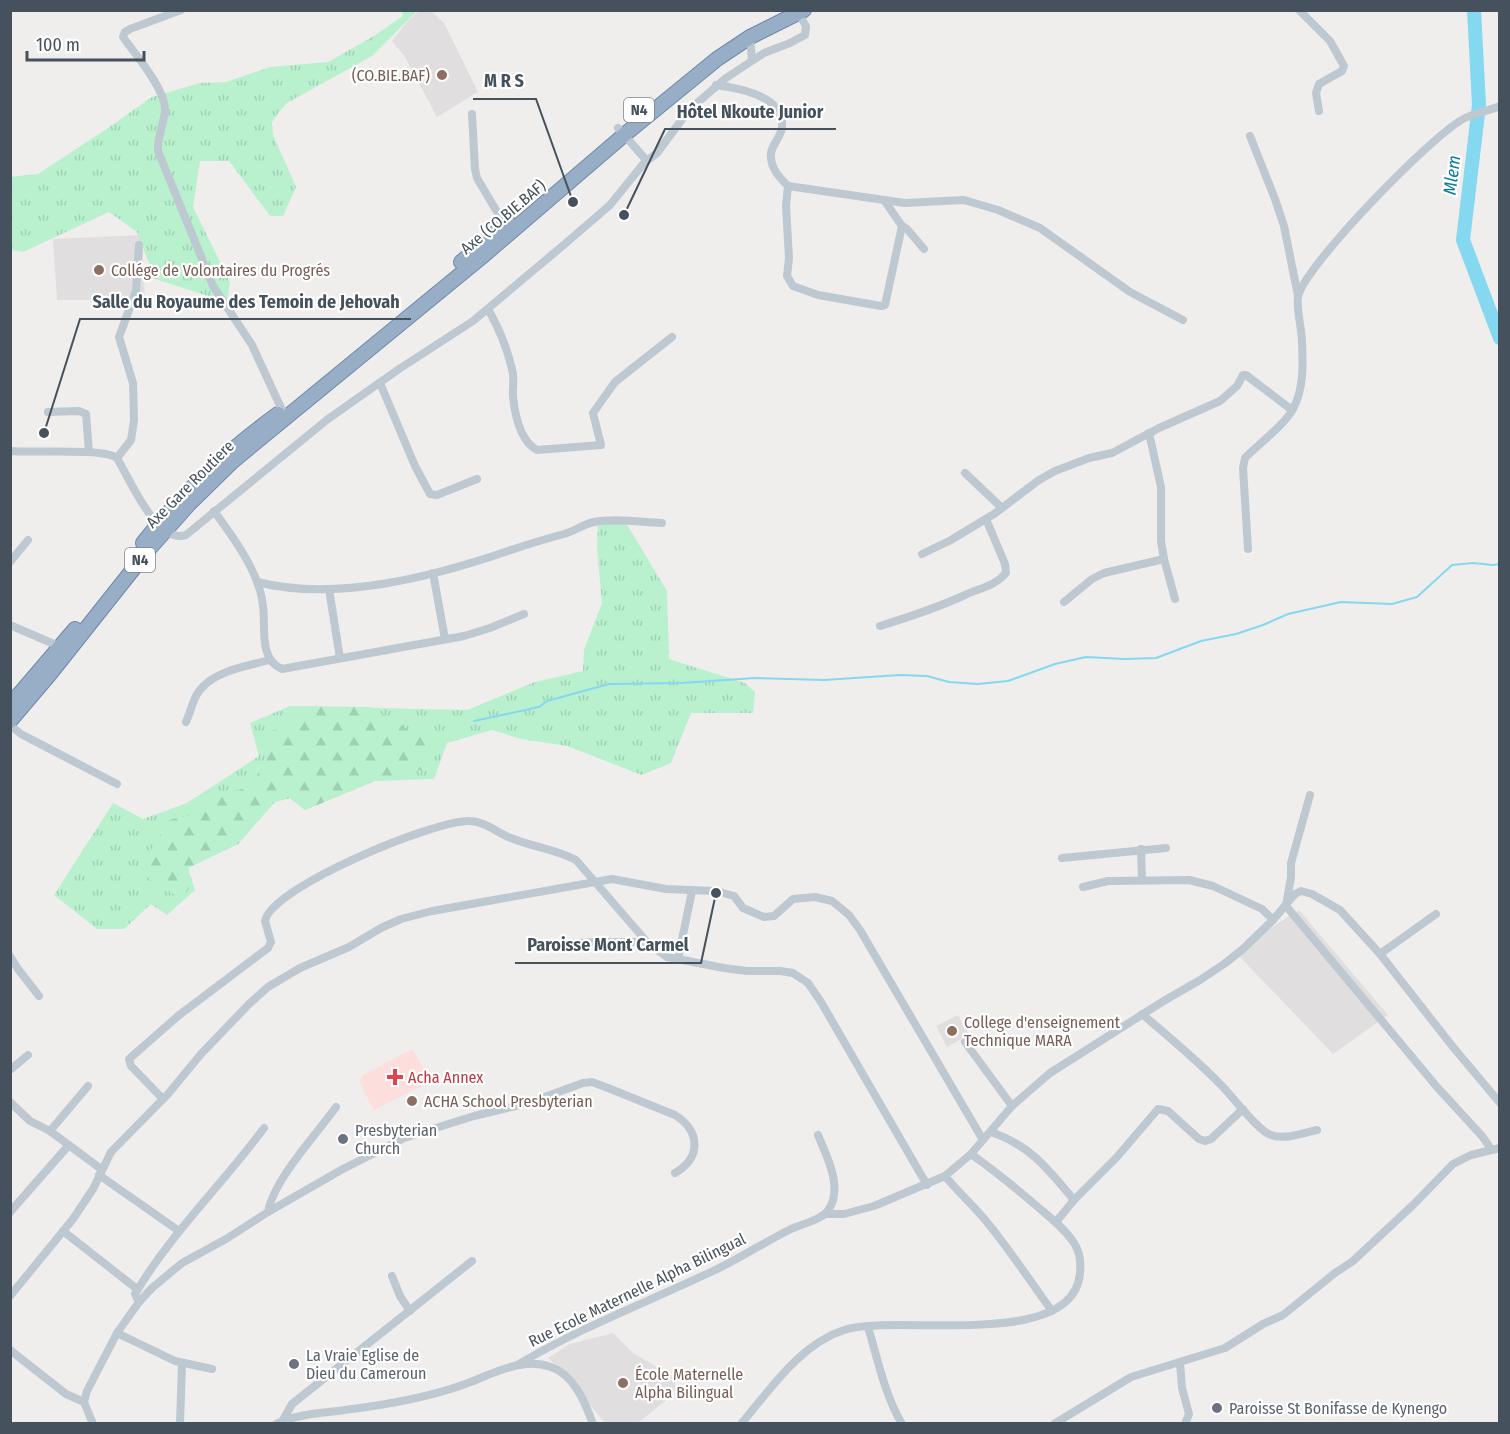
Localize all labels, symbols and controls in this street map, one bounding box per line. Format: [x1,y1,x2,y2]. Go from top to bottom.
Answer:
scale bar [27,24,144,62]
text: 100 m [36,34,80,56]
callout: M R S [473,63,536,99]
place label: (CO.BIE.BAF) [352,66,430,85]
marker: (CO.BIE.BAF) [435,68,449,82]
text: M R S [484,70,524,92]
callout: Hôtel Nkoute Junior [665,93,836,129]
road number: N4 [624,98,654,122]
text: Hôtel Nkoute Junior [677,101,824,123]
water label: Mlem [1439,154,1465,196]
street label: Axe (CO.BIE.BAF) [457,176,550,258]
place label: Collége de Volontaires du Progrés [111,261,330,280]
marker: Collége de Volontaires du Progrés [92,263,106,277]
callout: Salle du Royaume des Temoin de Jehovah [80,283,411,319]
text: Salle du Royaume des Temoin de Jehovah [92,291,400,313]
street label: Axe Gare Routiere [142,436,238,532]
road number: N4 [125,548,155,572]
callout: Paroisse Mont Carmel [515,927,701,963]
text: Paroisse Mont Carmel [527,934,689,956]
place label: College d'enseignement Technique MARA [964,1013,1121,1050]
marker: College d'enseignement Technique MARA [945,1024,959,1038]
marker: Acha Annex [386,1068,404,1086]
place label: Acha Annex [408,1068,483,1087]
place label: ACHA School Presbyterian [424,1092,593,1111]
marker: ACHA School Presbyterian [405,1094,419,1108]
place label: Presbyterian Church [355,1121,437,1158]
marker: Presbyterian Church [336,1132,350,1146]
street label: Rue Ecole Maternelle Alpha Bilingual [525,1229,749,1351]
place label: La Vraie Eglise de Dieu du Cameroun [306,1346,426,1383]
marker: La Vraie Eglise de Dieu du Cameroun [287,1357,301,1371]
place label: École Maternelle Alpha Bilingual [635,1365,743,1402]
marker: École Maternelle Alpha Bilingual [616,1376,630,1390]
place label: Paroisse St Bonifasse de Kynengo [1229,1399,1447,1418]
marker: Paroisse St Bonifasse de Kynengo [1210,1401,1224,1415]

